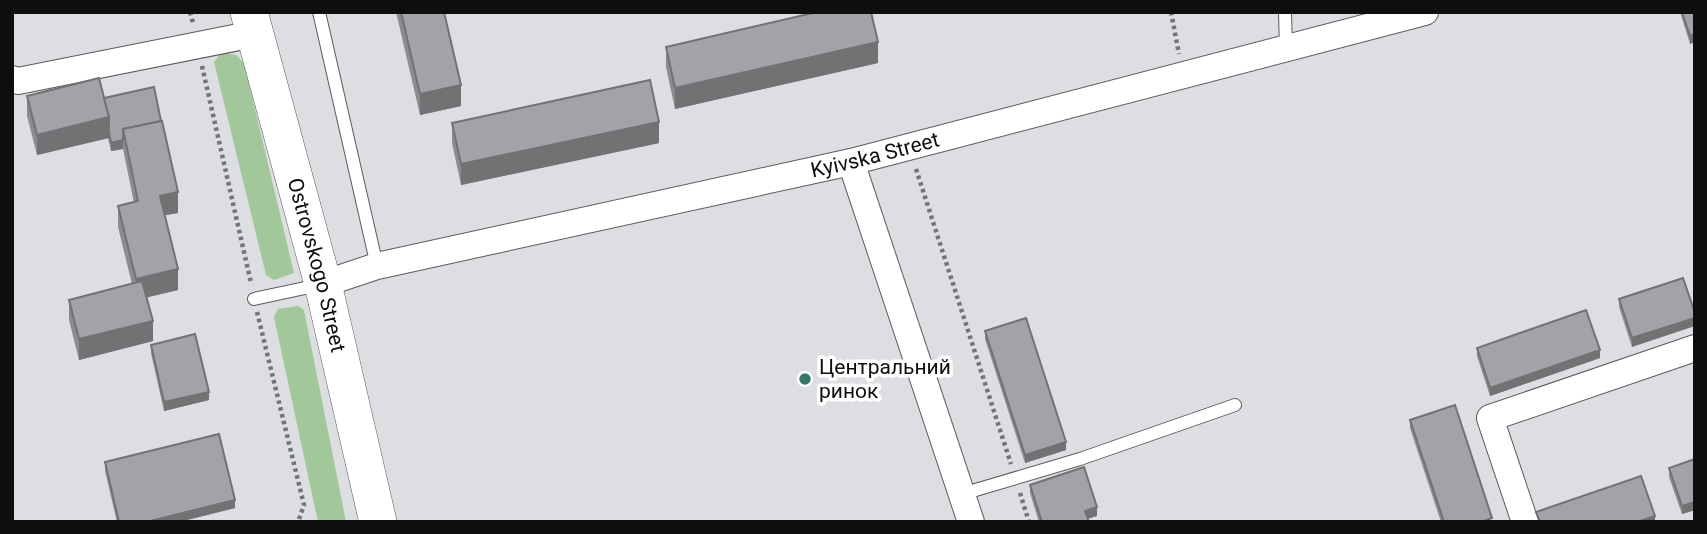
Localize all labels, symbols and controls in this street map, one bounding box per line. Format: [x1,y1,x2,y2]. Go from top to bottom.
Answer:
street label: Kyivska Street [808,127,942,183]
street label: Ostrovskogo Street [283,175,350,355]
place label: Центральний ринок [819,355,951,403]
marker: Центральний ринок [797,371,813,387]

